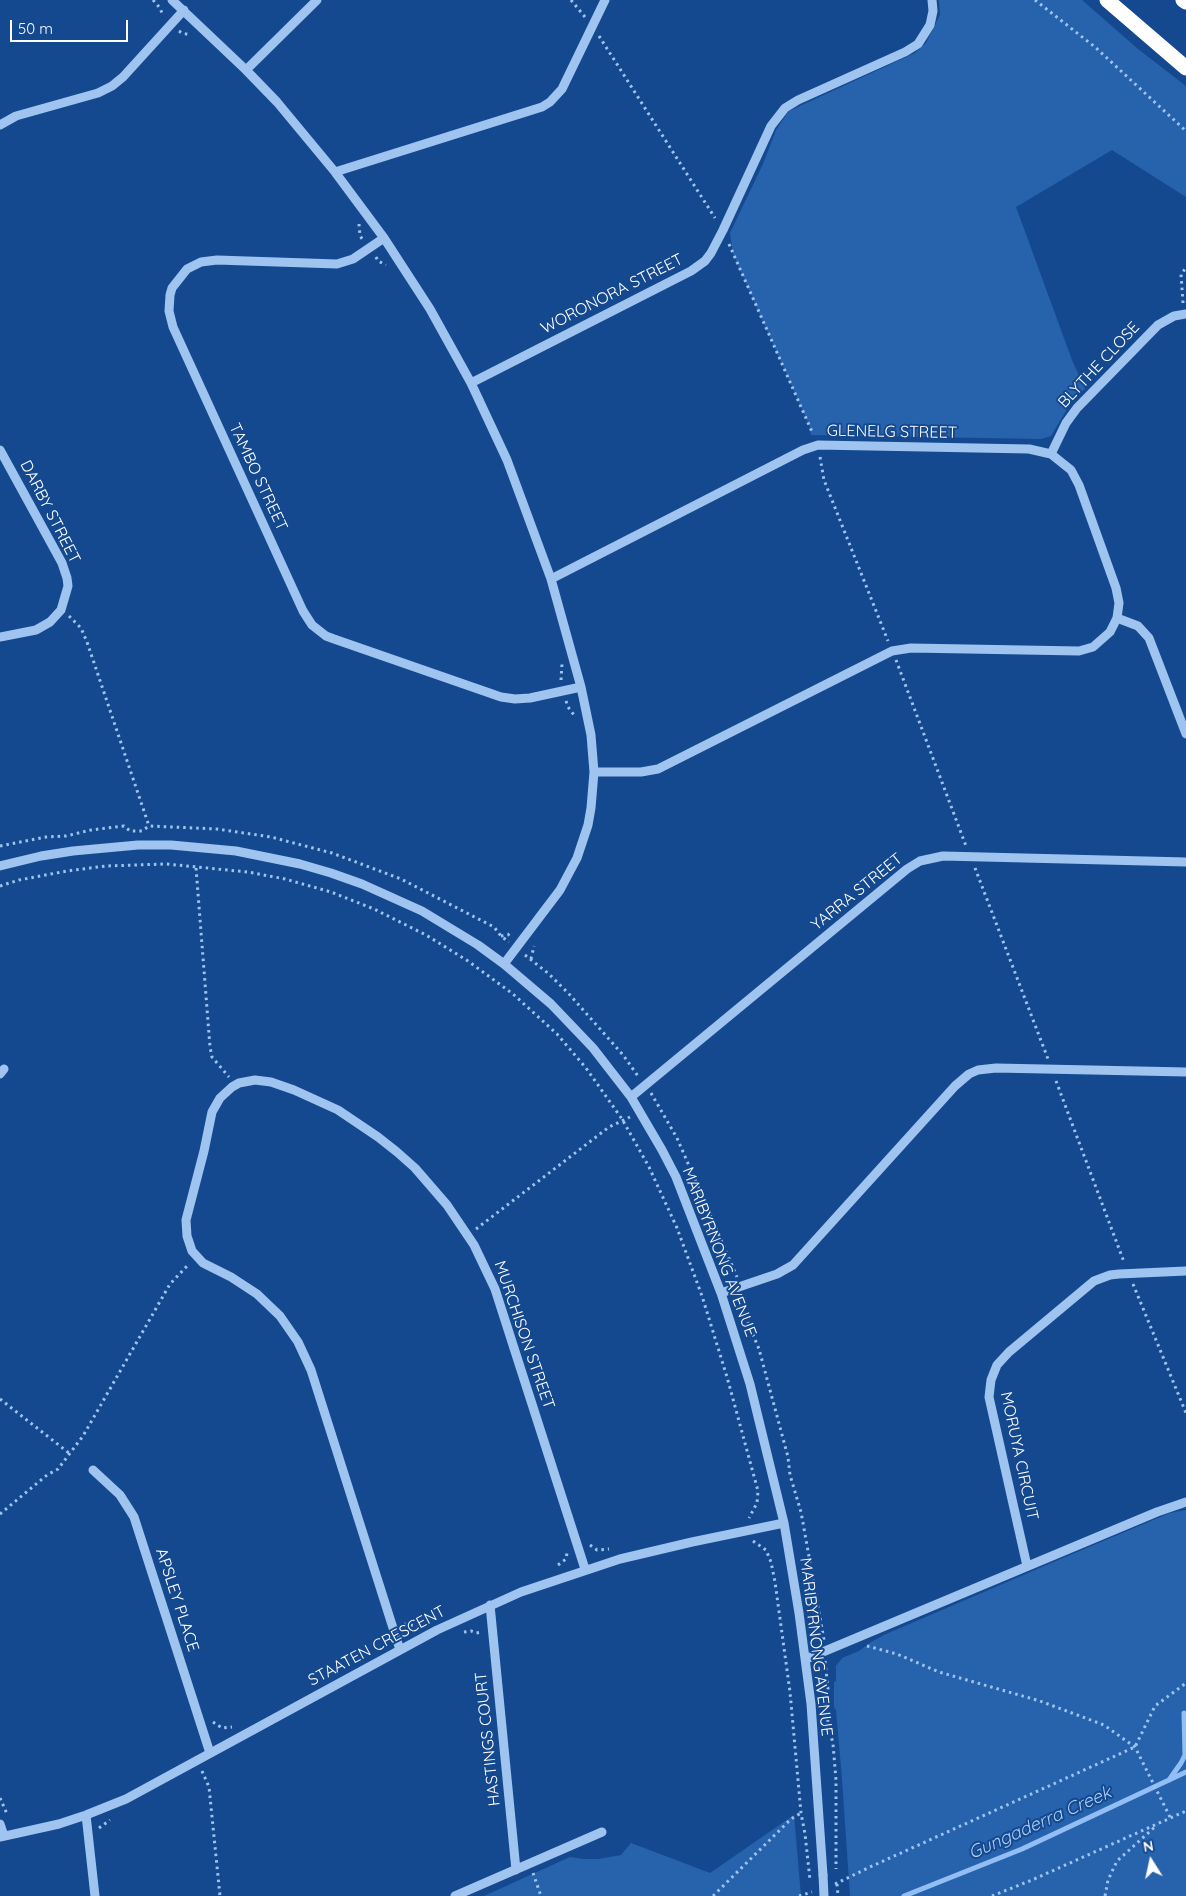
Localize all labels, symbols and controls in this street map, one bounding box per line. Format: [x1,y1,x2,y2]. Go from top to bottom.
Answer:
scale bar [12,10,130,42]
text: 50 m [18,19,53,38]
street label: WORONORA STREET [538,250,686,338]
street label: BLYTHE CLOSE [1054,318,1144,412]
street label: TAMBO STREET [225,420,291,534]
street label: GLENELG STREET [827,421,957,443]
street label: DARBY STREET [16,457,84,567]
street label: YARRA STREET [807,849,907,935]
street label: MARIBYRNONG AVENUE [678,1165,760,1339]
street label: MURCHISON STREET [490,1258,558,1412]
street label: MORUYA CIRCUIT [996,1390,1042,1522]
street label: APSLEY PLACE [151,1546,203,1654]
street label: MARIBYRNONG AVENUE [796,1557,836,1737]
street label: STAATEN CRESCENT [305,1602,449,1690]
street label: HASTINGS COURT [471,1671,505,1807]
water label: Gungaderra Creek [965,1782,1115,1864]
north arrow [1126,1836,1176,1886]
text: N [1142,1836,1155,1856]

